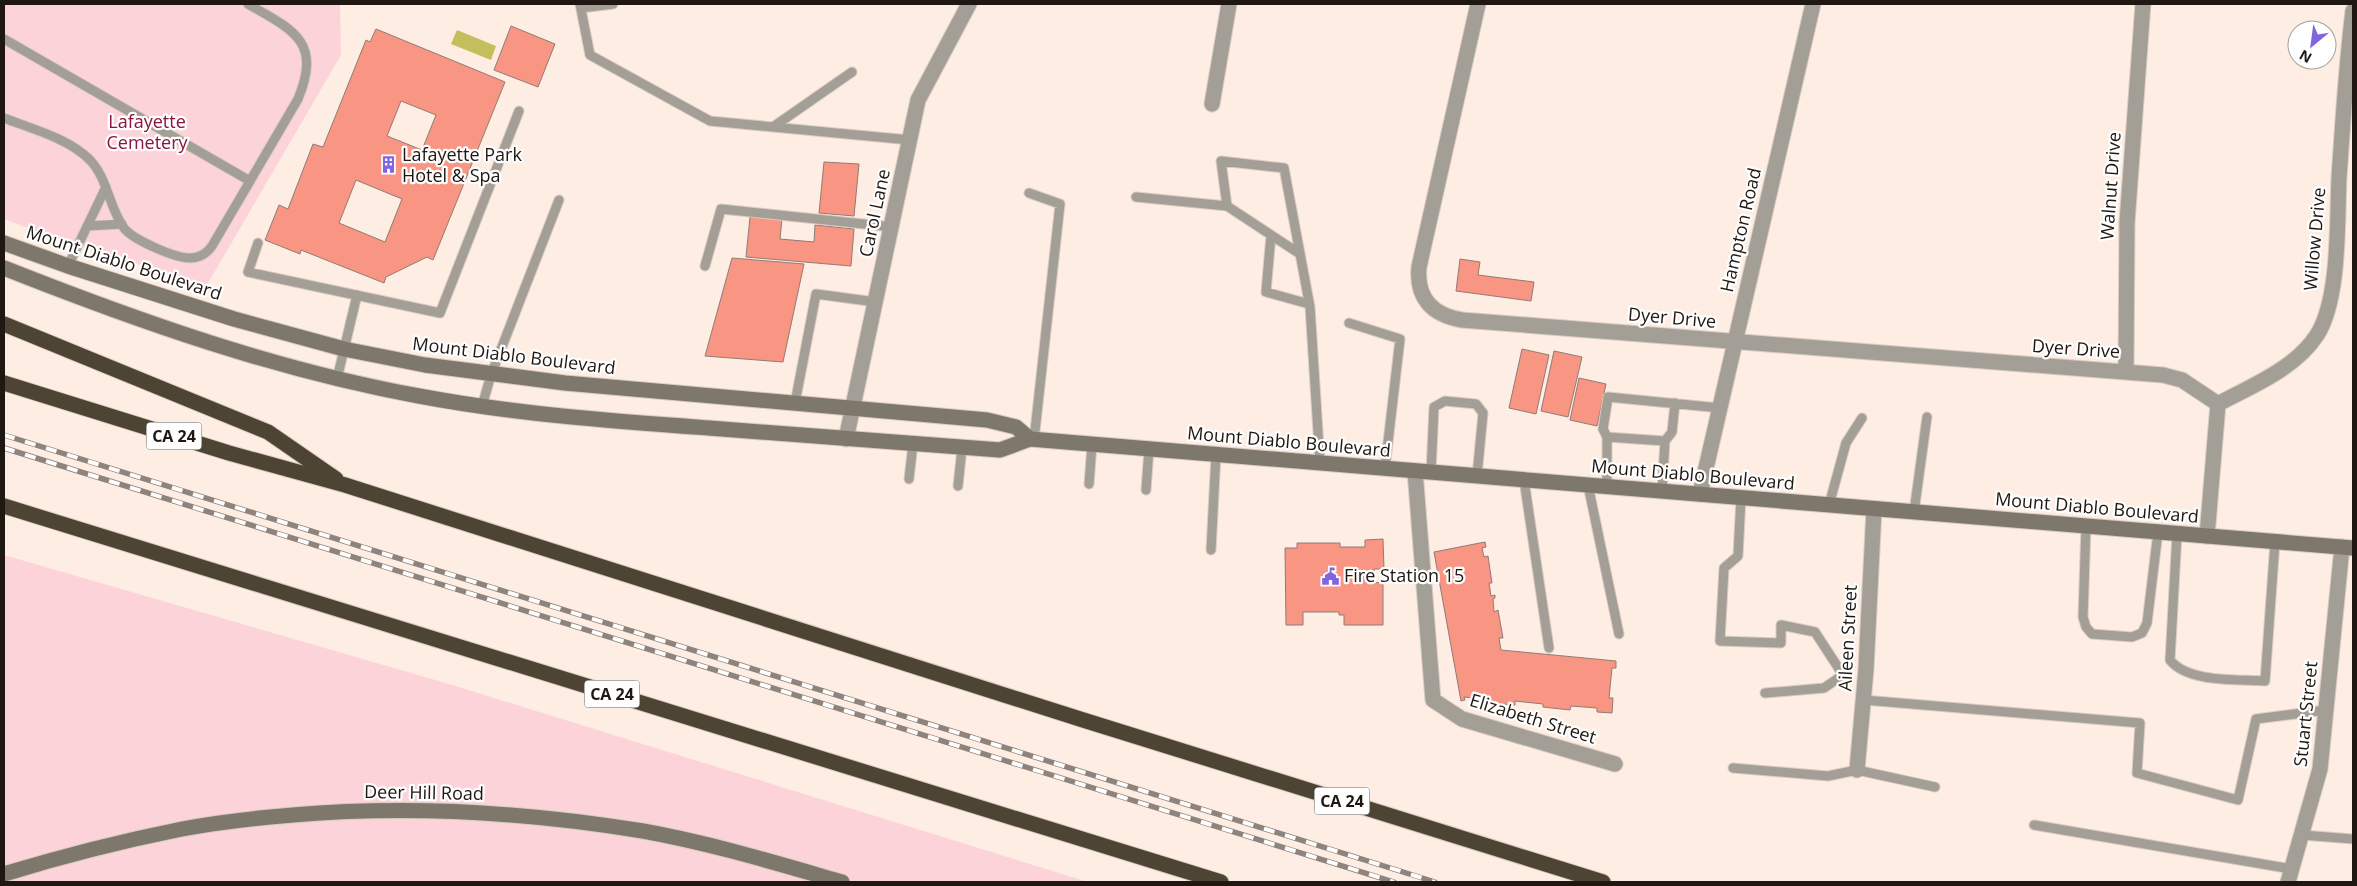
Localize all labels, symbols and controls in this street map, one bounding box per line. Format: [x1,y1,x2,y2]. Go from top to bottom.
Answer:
north arrow [2287,20,2337,70]
text: N [2296,46,2315,68]
park label: Lafayette Cemetery [106,109,189,154]
street label: Walnut Drive [2094,131,2126,241]
place label: Lafayette Park Hotel & Spa [402,142,522,187]
building icon: Lafayette Park Hotel & Spa [378,155,398,175]
street label: Hampton Road [1714,165,1766,294]
street label: Carol Lane [853,167,895,259]
street label: Willow Drive [2298,186,2330,292]
street label: Mount Diablo Boulevard [23,219,225,305]
street label: Dyer Drive [1627,301,1717,333]
street label: Mount Diablo Boulevard [411,331,617,379]
street label: Dyer Drive [2031,333,2121,363]
street label: Mount Diablo Boulevard [1186,420,1392,462]
road number: CA 24 [146,422,202,450]
street label: Mount Diablo Boulevard [1590,453,1796,495]
street label: Mount Diablo Boulevard [1994,486,2200,528]
place label: Fire Station 15 [1344,563,1464,587]
public building icon: Fire Station 15 [1320,566,1340,586]
street label: Aileen Street [1832,584,1862,692]
street label: Stuart Street [2288,660,2322,768]
road number: CA 24 [584,681,640,708]
street label: Elizabeth Street [1467,687,1599,749]
street label: Deer Hill Road [364,779,484,805]
road number: CA 24 [1314,788,1370,814]

